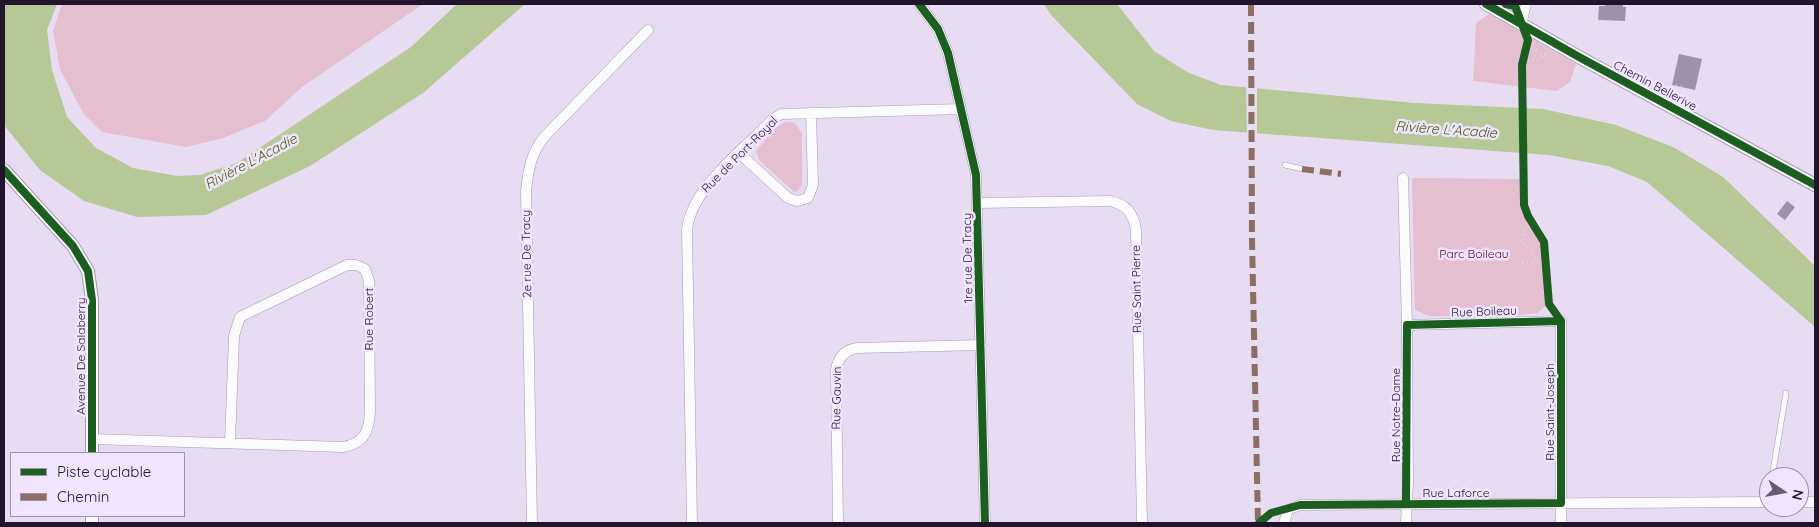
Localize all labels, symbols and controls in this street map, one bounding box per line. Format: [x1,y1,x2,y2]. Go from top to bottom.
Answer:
street label: Chemin Bellerive [1611,58,1699,114]
street label: Rue de Port-Royal [699,114,781,196]
water label: Rivière L'Acadie [1395,118,1497,142]
water label: Rivière L'Acadie [202,131,300,193]
street label: 2e rue De Tracy [519,210,535,298]
street label: 1re rue De Tracy [960,213,976,303]
street label: Rue Saint Pierre [1129,245,1145,333]
park label: Parc Boileau [1439,247,1509,261]
street label: Rue Robert [362,288,376,350]
street label: Avenue De Salaberry [74,297,88,415]
street label: Rue Boileau [1451,304,1517,320]
street label: Rue Saint-Joseph [1543,363,1557,461]
street label: Rue Gauvin [829,366,845,430]
street label: Rue Notre-Dame [1389,368,1403,462]
legend [10,452,185,517]
text: Piste cyclable [57,462,151,481]
north arrow [1759,467,1809,517]
street label: Rue Laforce [1423,486,1489,500]
text: Chemin [57,487,109,506]
text: N [1788,488,1808,502]

